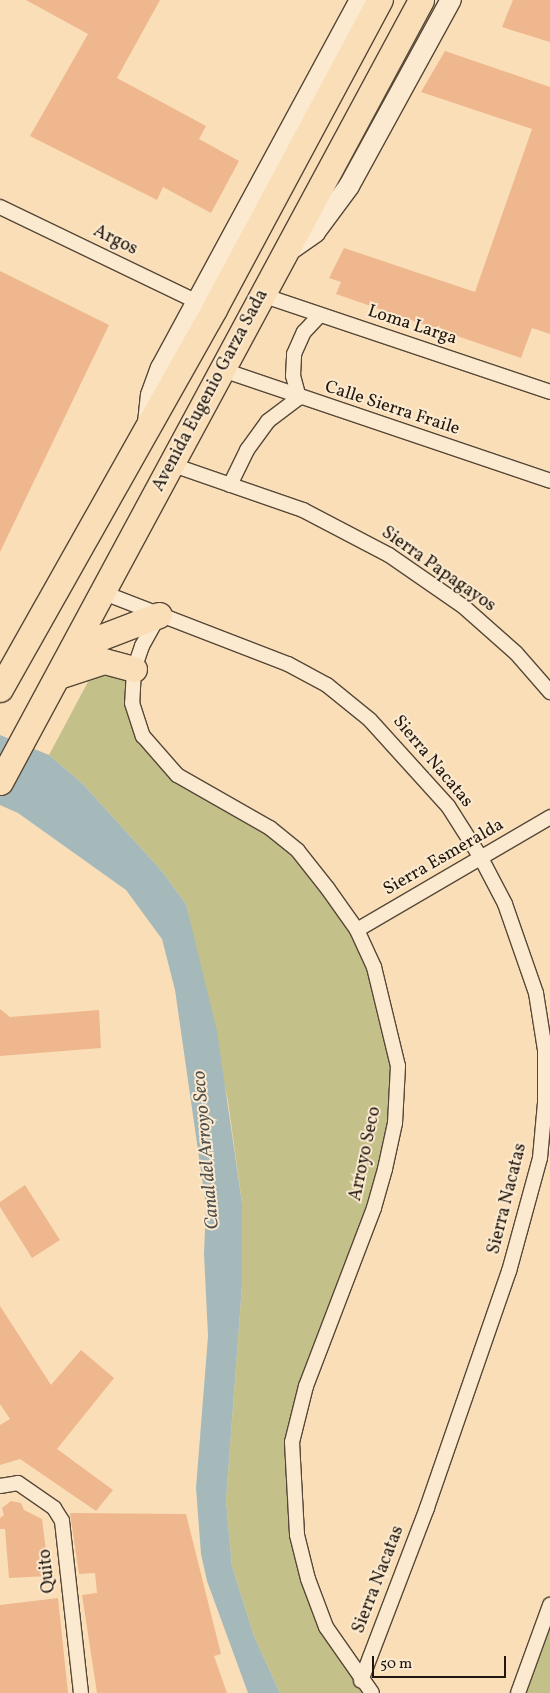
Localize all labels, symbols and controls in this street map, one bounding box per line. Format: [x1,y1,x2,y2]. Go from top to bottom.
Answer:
street label: Argos [89,221,141,261]
street label: Avenida Eugenio Garza Sada [149,286,273,496]
street label: Loma Larga [364,301,460,351]
street label: Calle Sierra Fraile [322,377,462,441]
street label: Sierra Papagayos [377,523,499,617]
street label: Sierra Nacatas [387,712,477,812]
street label: Sierra Esmeralda [380,815,508,901]
water label: Canal del Arroyo Seco [189,1070,225,1230]
street label: Arroyo Seco [345,1105,387,1203]
street label: Sierra Nacatas [484,1141,532,1257]
street label: Sierra Nacatas [349,1523,409,1637]
street label: Quito [35,1548,61,1594]
scale bar [375,1646,509,1678]
text: 50 m [380,1654,412,1675]

